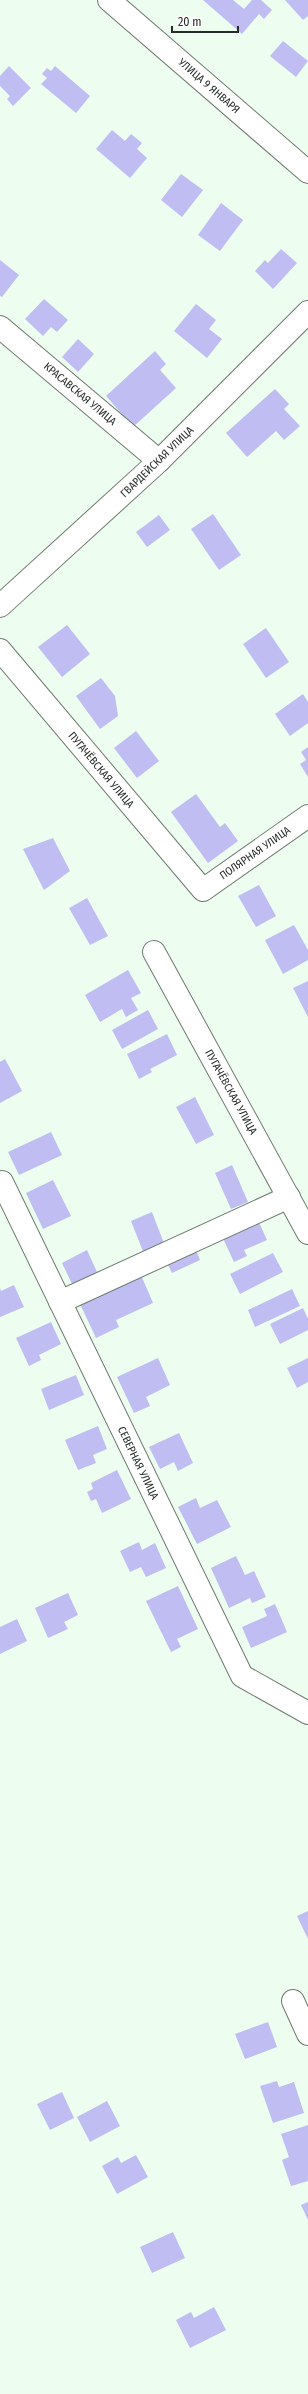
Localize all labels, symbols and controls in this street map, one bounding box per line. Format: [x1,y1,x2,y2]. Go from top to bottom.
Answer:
scale bar [172,8,238,34]
text: 20 m [178,15,202,29]
street label: УЛИЦА 9 ЯНВАРЯ [175,55,242,116]
street label: КРАСАВСКАЯ УЛИЦА [41,360,119,428]
street label: ГВАРДЕЙСКАЯ УЛИЦА [118,424,196,500]
street label: ПУГАЧЁВСКАЯ УЛИЦА [65,729,137,811]
street label: ПОЛЯРНАЯ УЛИЦА [217,824,293,882]
street label: ПУГАЧЁВСКАЯ УЛИЦА [202,1047,260,1137]
street label: СЕВЕРНАЯ УЛИЦА [115,1424,161,1502]

